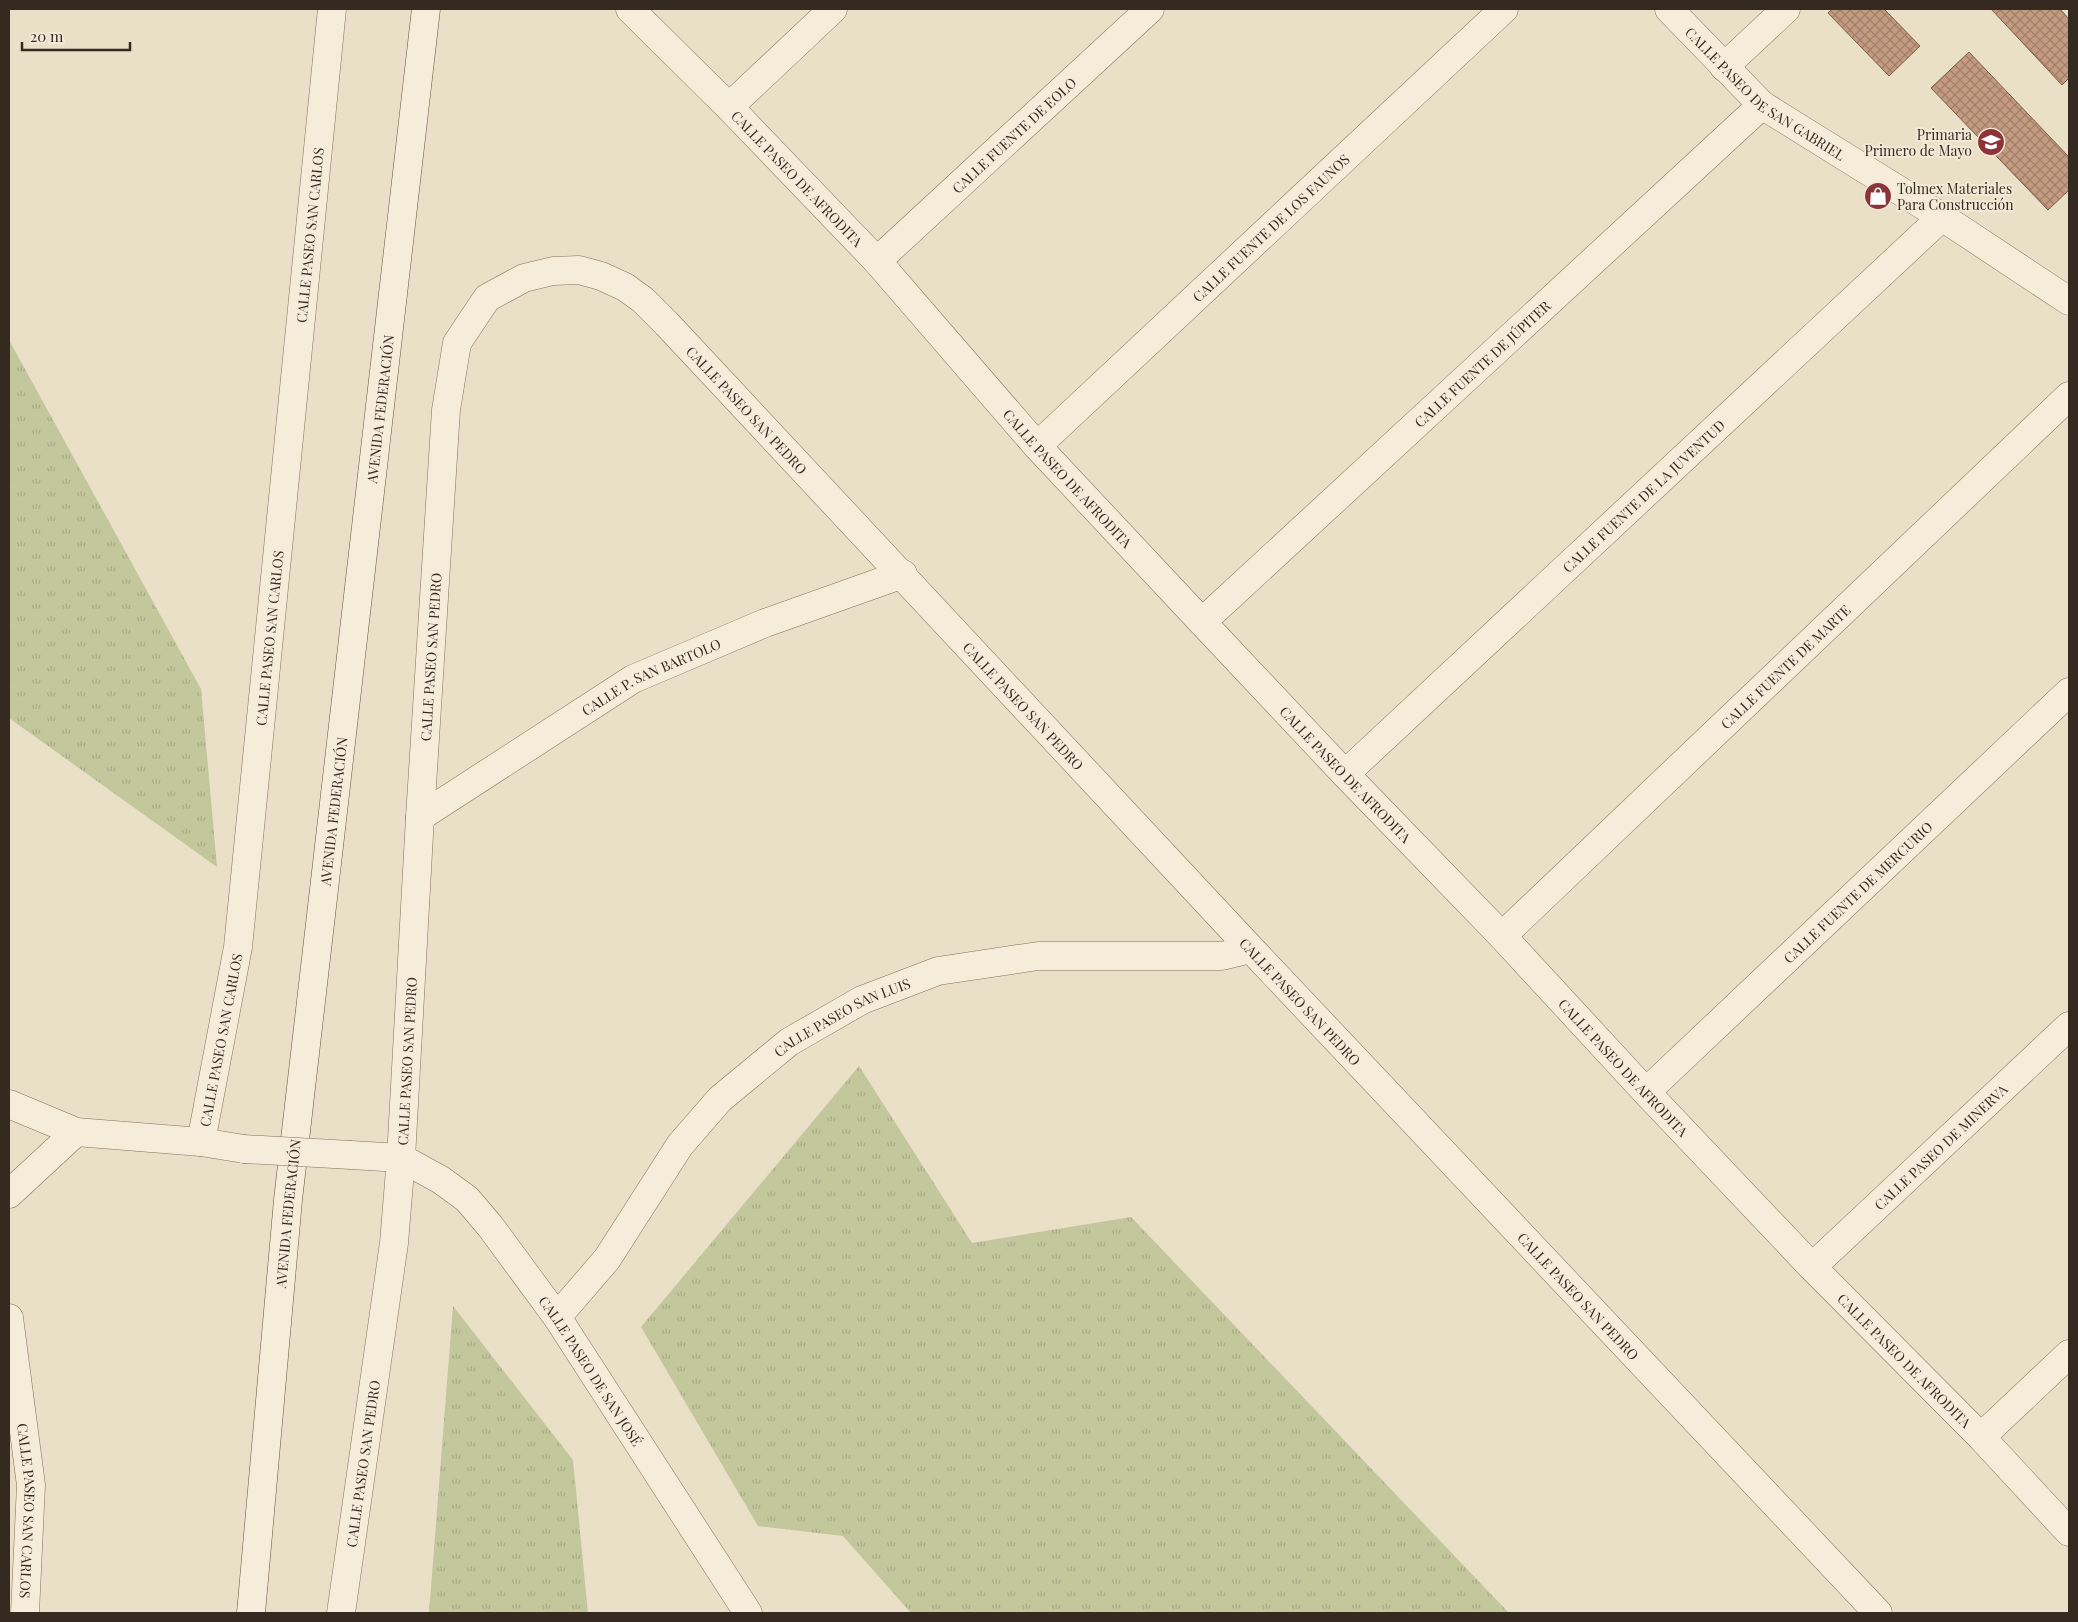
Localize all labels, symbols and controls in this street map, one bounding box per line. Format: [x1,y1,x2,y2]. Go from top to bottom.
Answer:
scale bar [22,20,130,52]
street label: CALLE PASEO DE SAN GABRIEL [1682,22,1849,164]
text: 20 m [30,26,64,46]
street label: CALLE FUENTE DE EOLO [947,73,1080,197]
street label: CALLE PASEO DE AFRODITA [727,106,867,251]
place label: Primaria Primero de Mayo [1865,125,1972,160]
school or university icon: Primaria Primero de Mayo [1976,127,2006,157]
street label: CALLE PASEO SAN CARLOS [291,147,328,324]
street label: CALLE FUENTE DE LOS FAUNOS [1188,149,1353,306]
place label: Tolmex Materiales Para Construcción [1897,179,2014,214]
shop icon: Tolmex Materiales Para Construcción [1863,181,1893,211]
street label: CALLE FUENTE DE JÚPITER [1410,295,1555,431]
street label: AVENIDA FEDERACIÓN [362,333,398,485]
street label: CALLE PASEO SAN PEDRO [683,342,812,478]
street label: CALLE PASEO DE AFRODITA [999,405,1137,552]
street label: CALLE FUENTE DE LA JUVENTUD [1558,415,1729,576]
street label: CALLE PASEO SAN CARLOS [251,550,287,727]
street label: CALLE PASEO SAN PEDRO [415,572,445,742]
street label: CALLE FUENTE DE MARTE [1716,600,1854,733]
street label: CALLE P. SAN BARTOLO [578,633,723,720]
street label: CALLE PASEO SAN PEDRO [959,638,1088,774]
street label: CALLE PASEO DE AFRODITA [1276,702,1416,847]
street label: AVENIDA FEDERACIÓN [315,736,351,888]
street label: CALLE FUENTE DE MERCURIO [1779,817,1936,967]
street label: CALLE PASEO SAN PEDRO [1236,933,1365,1069]
street label: CALLE PASEO SAN CARLOS [195,952,246,1128]
street label: CALLE PASEO SAN LUIS [769,973,913,1061]
street label: CALLE PASEO SAN PEDRO [392,976,421,1146]
street label: CALLE PASEO DE AFRODITA [1555,994,1693,1141]
street label: CALLE PASEO DE MINERVA [1870,1079,2011,1214]
street label: AVENIDA FEDERACIÓN [271,1138,304,1290]
street label: CALLE PASEO SAN PEDRO [1514,1228,1643,1364]
street label: CALLE PASEO DE AFRODITA [1834,1289,1976,1432]
street label: CALLE PASEO DE SAN JOSÉ [535,1292,647,1449]
street label: CALLE PASEO SAN PEDRO [341,1379,384,1548]
street label: CALLE PASEO SAN CARLOS [13,1422,41,1599]

